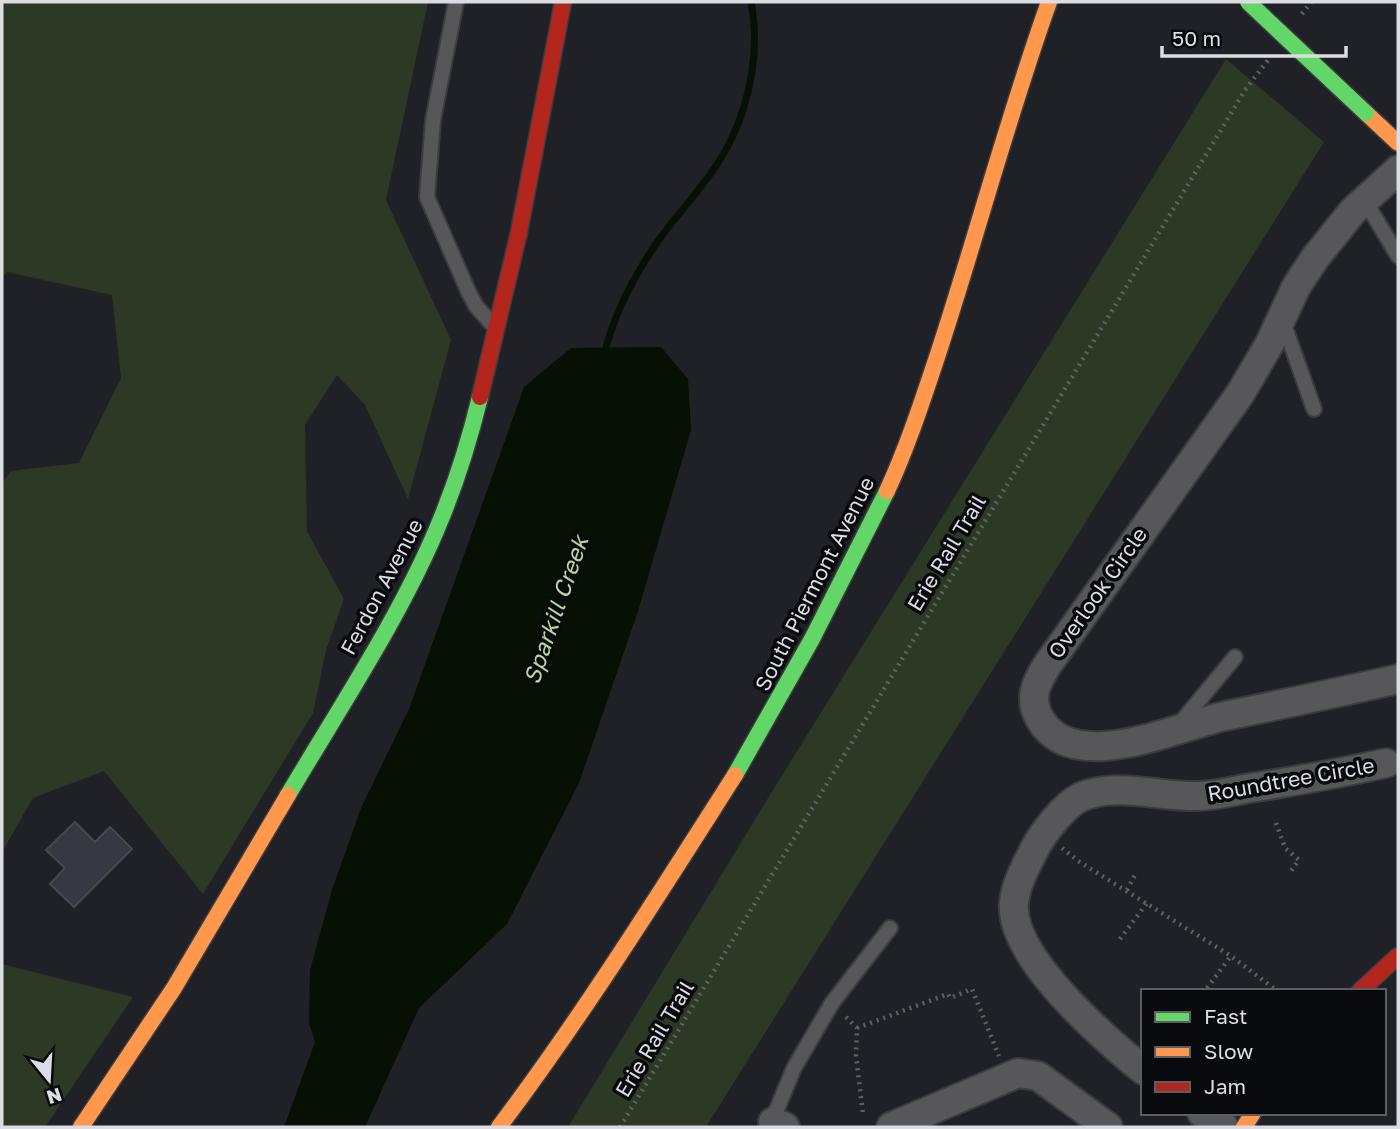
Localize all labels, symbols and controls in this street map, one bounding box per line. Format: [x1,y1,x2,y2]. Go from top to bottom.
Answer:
scale bar [1162,14,1346,58]
text: 50 m [1172,25,1221,51]
street label: South Piermont Avenue [749,472,879,695]
street label: Erie Rail Trail [901,490,991,615]
street label: Ferdon Avenue [334,514,428,659]
street label: Overlook Circle [1042,522,1152,663]
water label: Sparkill Creek [517,530,594,687]
street label: Roundtree Circle [1205,752,1376,807]
street label: Erie Rail Trail [609,976,699,1101]
legend [1141,989,1386,1115]
text: Fast [1204,1003,1247,1029]
text: Slow [1204,1038,1253,1064]
north arrow [14,1045,84,1115]
text: Jam [1204,1073,1246,1099]
text: N [44,1083,65,1110]

